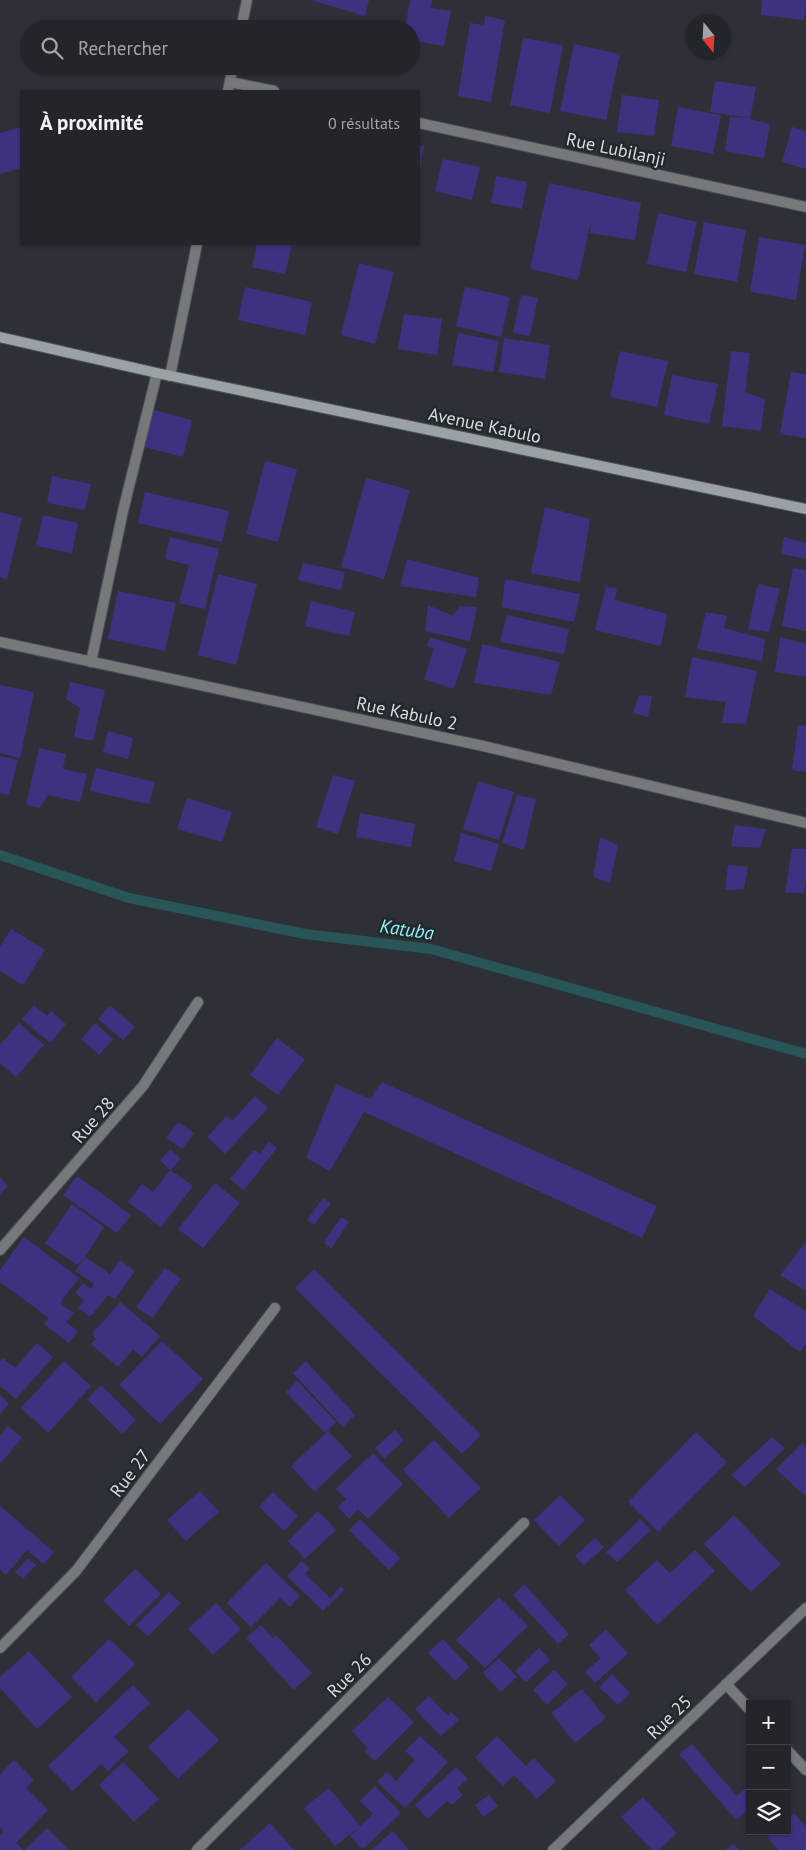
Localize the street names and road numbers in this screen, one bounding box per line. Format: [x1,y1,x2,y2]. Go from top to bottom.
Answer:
street label: Rue Lubilanji [564,127,668,171]
street label: Avenue Kabulo [426,402,544,448]
street label: Rue Kabulo 2 [354,691,460,735]
street label: Rue 28 [67,1092,119,1148]
street label: Rue 27 [105,1445,155,1501]
street label: Rue 26 [322,1648,376,1702]
street label: Rue 25 [642,1690,696,1744]

